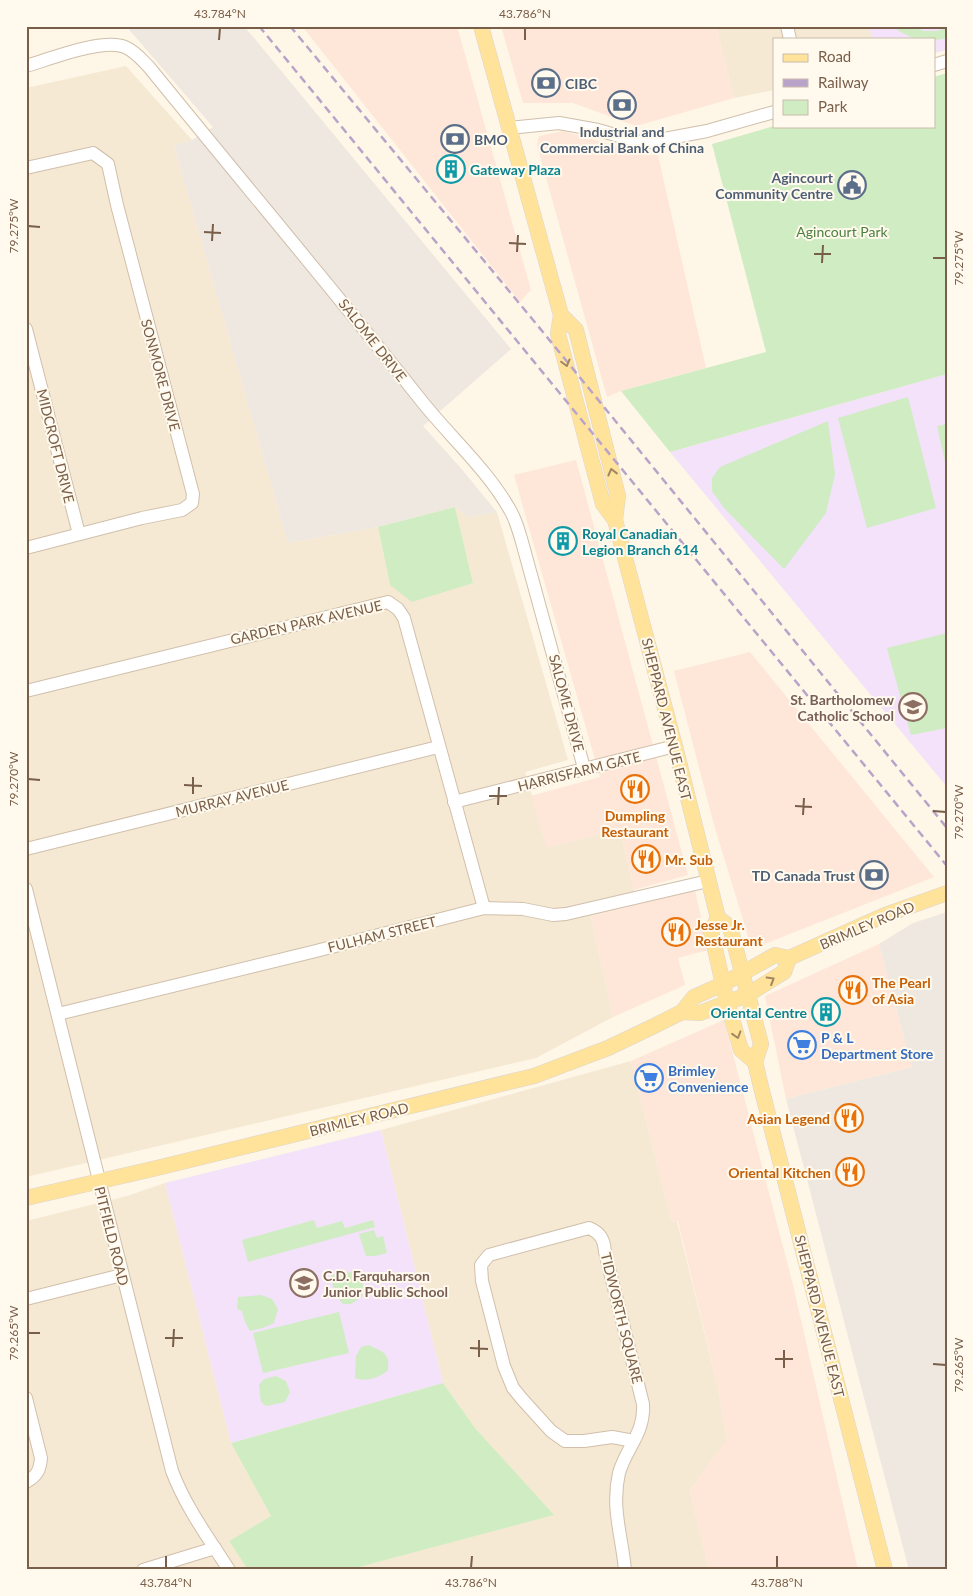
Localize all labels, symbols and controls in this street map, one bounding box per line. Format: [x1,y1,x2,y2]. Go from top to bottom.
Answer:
text: 43.784°N [194,6,246,21]
text: 43.786°N [499,6,551,21]
legend [773,38,936,128]
text: Road [818,47,851,65]
bank icon: CIBC [531,68,561,98]
text: Railway [818,73,869,91]
place label: CIBC [565,75,598,92]
bank icon: Industrial and Commercial Bank of China [607,90,637,120]
text: Park [818,97,848,115]
place label: Industrial and Commercial Bank of China [540,123,704,156]
bank icon: BMO [440,124,470,154]
place label: BMO [474,131,508,148]
building icon: Gateway Plaza [436,154,466,184]
place label: Gateway Plaza [470,161,561,178]
place label: Agincourt Community Centre [715,169,834,202]
public building icon: Agincourt Community Centre [837,170,867,200]
text: 79.275°W [6,198,21,254]
park label: Agincourt Park [796,223,889,240]
text: 79.275°W [951,230,966,286]
street label: SALOME DRIVE [335,295,411,385]
street label: SONMORE DRIVE [138,317,184,433]
one-way arrow [560,358,571,367]
street label: MIDCROFT DRIVE [34,387,78,505]
one-way arrow [607,467,618,476]
place label: Royal Canadian Legion Branch 614 [582,525,698,558]
building icon: Royal Canadian Legion Branch 614 [548,526,578,556]
street label: GARDEN PARK AVENUE [229,596,383,648]
street label: SHEPPARD AVENUE EAST [639,636,696,803]
street label: SALOME DRIVE [546,652,588,754]
place label: St. Bartholomew Catholic School [790,691,895,724]
school or university icon: St. Bartholomew Catholic School [898,692,928,722]
street label: HARRISFARM GATE [516,747,642,795]
text: 79.270°W [6,751,21,807]
restaurant icon: Dumpling Restaurant [620,774,650,804]
street label: MURRAY AVENUE [174,776,290,820]
text: 79.270°W [951,784,966,840]
place label: Dumpling Restaurant [601,807,670,840]
restaurant icon: Mr. Sub [631,844,661,874]
place label: Mr. Sub [665,851,713,868]
bank icon: TD Canada Trust [859,860,889,890]
place label: TD Canada Trust [752,867,856,884]
street label: BRIMLEY ROAD [817,897,917,953]
street label: FULHAM STREET [326,912,439,956]
place label: Jesse Jr. Restaurant [695,916,763,949]
restaurant icon: Jesse Jr. Restaurant [661,917,691,947]
place label: The Pearl of Asia [872,974,931,1007]
restaurant icon: The Pearl of Asia [838,975,868,1005]
one-way arrow [766,976,775,986]
building icon: Oriental Centre [811,997,841,1027]
place label: Oriental Centre [710,1004,808,1021]
place label: P & L Department Store [821,1029,934,1062]
supermarket icon: P & L Department Store [787,1030,817,1060]
one-way arrow [731,1031,741,1039]
place label: Brimley Convenience [668,1062,749,1095]
supermarket icon: Brimley Convenience [634,1063,664,1093]
street label: BRIMLEY ROAD [308,1098,410,1140]
restaurant icon: Asian Legend [834,1103,864,1133]
place label: Asian Legend [746,1110,830,1127]
restaurant icon: Oriental Kitchen [835,1157,865,1187]
place label: Oriental Kitchen [728,1164,831,1181]
street label: PITFIELD ROAD [91,1185,133,1287]
street label: SHEPPARD AVENUE EAST [792,1233,849,1400]
street label: TIDWORTH SQUARE [597,1251,647,1385]
place label: C.D. Farquharson Junior Public School [323,1267,448,1300]
school or university icon: C.D. Farquharson Junior Public School [289,1268,319,1298]
text: 79.265°W [6,1305,21,1361]
text: 79.265°W [951,1337,966,1393]
text: 43.784°N [140,1575,192,1590]
text: 43.786°N [445,1575,497,1590]
text: 43.788°N [751,1575,803,1590]

